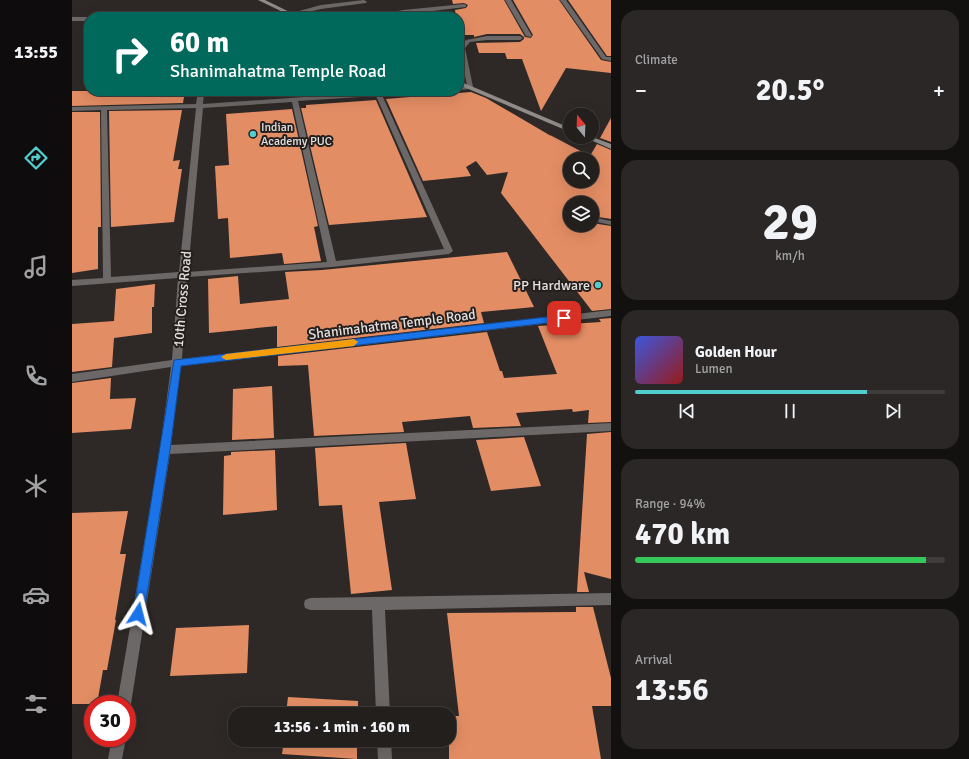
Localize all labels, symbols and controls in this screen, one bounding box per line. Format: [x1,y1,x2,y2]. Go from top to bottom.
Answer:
text: 60 m [170,26,229,60]
icon: right [104,28,156,80]
text: 13:55 [14,41,58,63]
text: Climate [635,52,678,68]
text: Shanimahatma Temple Road [170,60,386,82]
text: 20.5° [755,72,825,109]
text: − [635,77,647,104]
text: + [933,77,945,104]
north arrow [563,108,599,144]
map controls [563,108,599,232]
place label: Indian Academy PUC [261,120,332,149]
marker: Indian Academy PUC [248,129,258,139]
icon: directions [22,144,50,172]
button: search [563,152,599,188]
text: 29 [762,190,818,254]
button: layers [563,196,599,232]
text: km/h [775,248,805,264]
street label: 10th Cross Road [170,250,195,348]
icon: music [22,253,50,281]
place label: PP Hardware [513,277,590,294]
marker: PP Hardware [593,280,603,290]
pin [547,301,581,335]
street label: Shanimahatma Temple Road [307,306,477,343]
icon: arrive [553,307,575,329]
text: Golden Hour [695,343,777,361]
text: Lumen [695,361,733,377]
icon: phone [22,362,50,390]
icon: previous [676,400,698,422]
icon: pause [779,400,801,422]
icon: next [882,400,904,422]
icon: climate [22,472,50,500]
text: Range · 94% [635,496,705,512]
text: 470 km [635,516,730,553]
icon: car [22,581,50,609]
position arrow [117,593,159,635]
text: Arrival [635,652,672,668]
text: 13:56 [635,672,709,709]
icon: filters [22,690,50,718]
speed limit sign: 30 [84,695,136,747]
text: 13:56 · 1 min · 160 m [274,718,410,736]

